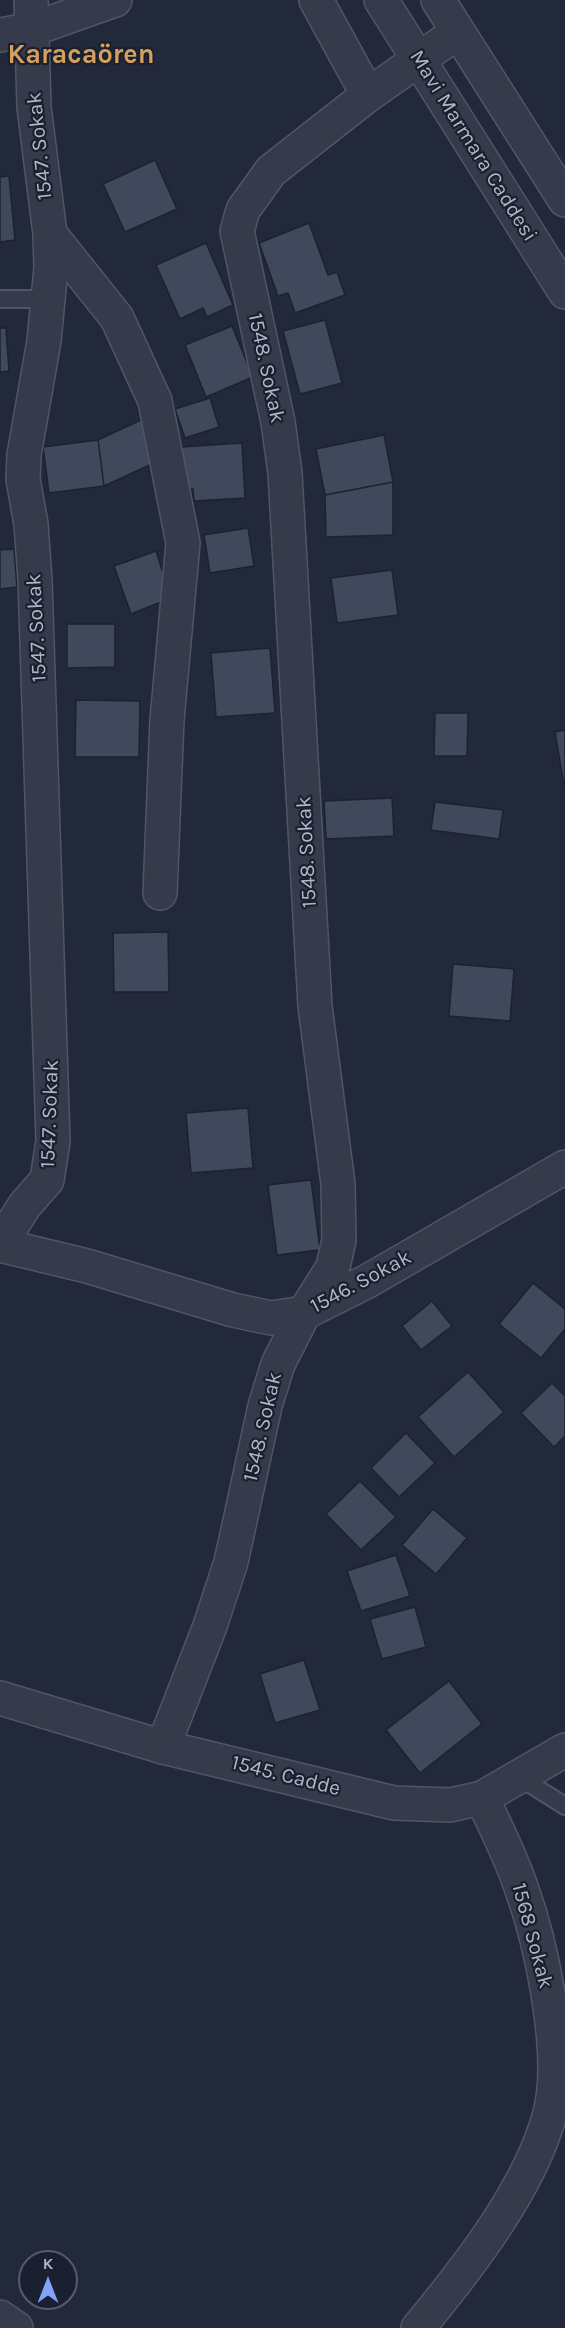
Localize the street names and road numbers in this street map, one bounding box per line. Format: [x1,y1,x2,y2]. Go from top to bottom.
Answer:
street label: Mavi Marmara Caddesi [404,46,542,246]
street label: 1547. Sokak [22,91,58,201]
street label: 1548. Sokak [242,311,290,425]
street label: 1547. Sokak [22,573,52,683]
street label: 1548. Sokak [291,796,323,908]
street label: 1547. Sokak [36,1059,64,1169]
street label: 1546. Sokak [306,1245,416,1319]
street label: 1548. Sokak [238,1370,288,1484]
street label: 1545. Cadde [229,1750,343,1802]
street label: 1568 Sokak [506,1881,558,1991]

